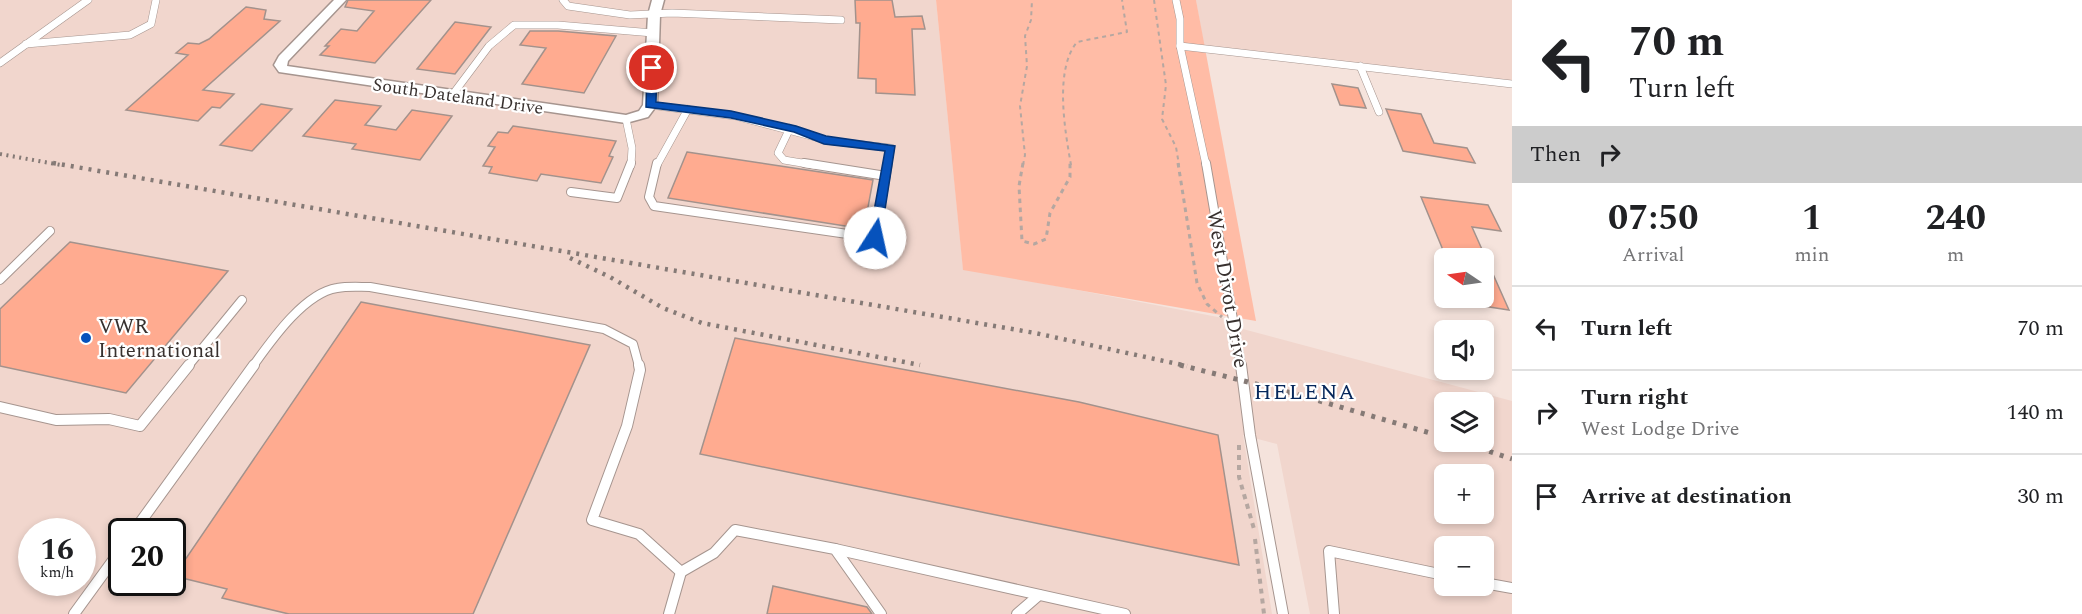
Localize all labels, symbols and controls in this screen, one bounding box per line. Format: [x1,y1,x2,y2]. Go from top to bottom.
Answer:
text: 70 m [1629,11,1724,74]
icon: left [1530,24,1608,102]
pin [626,42,677,93]
icon: arrive [635,51,668,84]
text: Turn left [1629,68,1735,110]
street label: South Dateland Drive [371,71,545,122]
text: Then [1530,138,1581,171]
icon: right [1593,138,1626,171]
text: 07:50 [1608,191,1698,246]
text: 1 [1802,191,1822,246]
text: 240 [1925,191,1986,246]
position arrow [843,206,907,270]
street label: West Divot Drive [1197,207,1257,371]
text: Arrival [1622,240,1684,270]
text: min [1794,240,1829,270]
text: m [1947,240,1964,270]
north arrow [1434,248,1494,308]
map controls [1434,248,1494,596]
place label: VWR International [98,311,221,367]
icon: left [1530,312,1563,345]
text: Turn left [1581,312,1673,345]
text: 70 m [2018,312,2064,345]
button: sound [1434,320,1494,380]
marker: VWR International [79,331,93,345]
district label: HELENA [1254,376,1356,409]
text: Turn right [1581,381,1688,414]
button: layers [1434,392,1494,452]
icon: right [1530,396,1563,429]
text: 140 m [2007,396,2064,429]
text: West Lodge Drive [1581,414,1740,444]
button: + [1434,464,1494,524]
icon: arrive [1530,480,1563,513]
text: Arrive at destination [1581,480,1792,513]
text: 30 m [2018,480,2064,513]
speed limit sign: 20 [108,518,186,596]
text: 16 [40,527,74,573]
button: − [1434,536,1494,596]
text: km/h [40,561,74,584]

